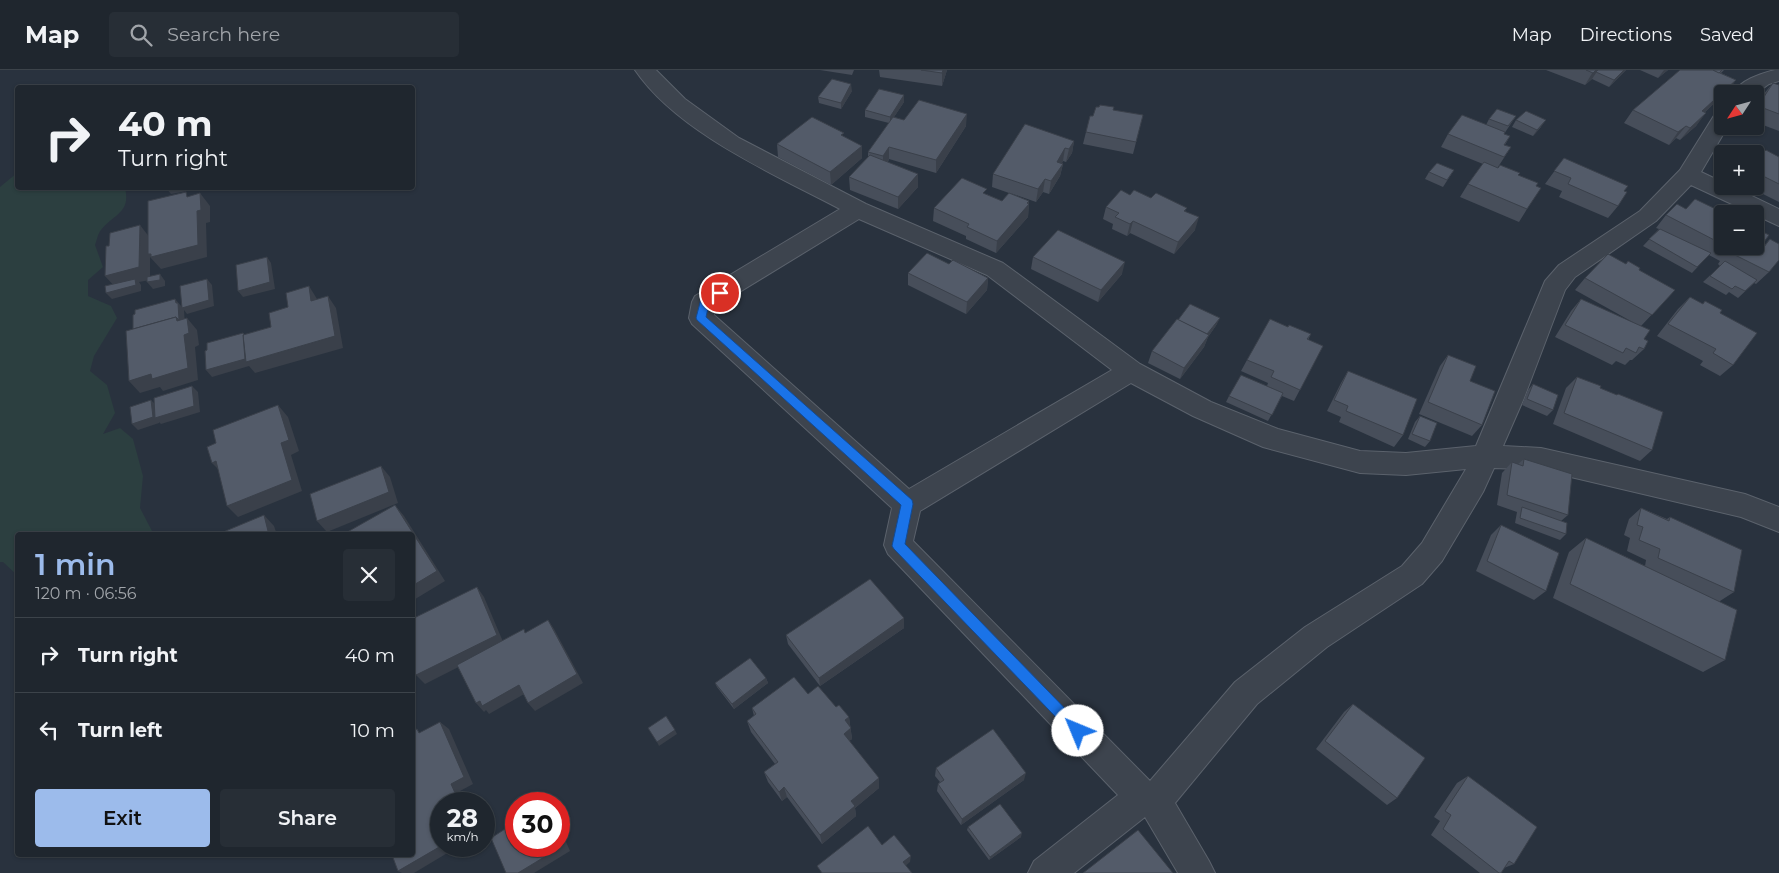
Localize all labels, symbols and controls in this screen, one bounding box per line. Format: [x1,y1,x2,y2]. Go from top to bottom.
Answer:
search box [109,12,459,57]
text: Map [25,20,79,49]
icon: search [127,21,155,49]
text: Search here [167,23,280,46]
text: Map [1512,24,1552,46]
text: Directions [1580,24,1672,46]
text: Saved [1700,24,1754,46]
north arrow [1714,85,1764,135]
map controls [1714,85,1764,255]
text: 40 m [118,102,213,145]
icon: right [35,105,100,170]
text: Turn right [118,145,228,172]
button: + [1714,145,1764,195]
button: − [1714,205,1764,255]
pin [699,272,741,314]
icon: arrive [706,279,734,307]
text: 1 min [35,546,116,583]
button: close [343,549,395,601]
text: 120 m · 06:56 [35,584,137,603]
icon: right [35,641,63,669]
text: Turn right [78,644,178,667]
text: 40 m [345,644,395,667]
position arrow [1051,704,1103,756]
icon: left [35,716,63,744]
text: Turn left [78,719,163,742]
text: 10 m [350,719,395,742]
button: Exit [35,789,210,847]
button: Share [220,789,395,847]
speed limit sign: 30 [505,792,570,857]
text: 28 [447,803,478,833]
text: km/h [446,829,479,844]

